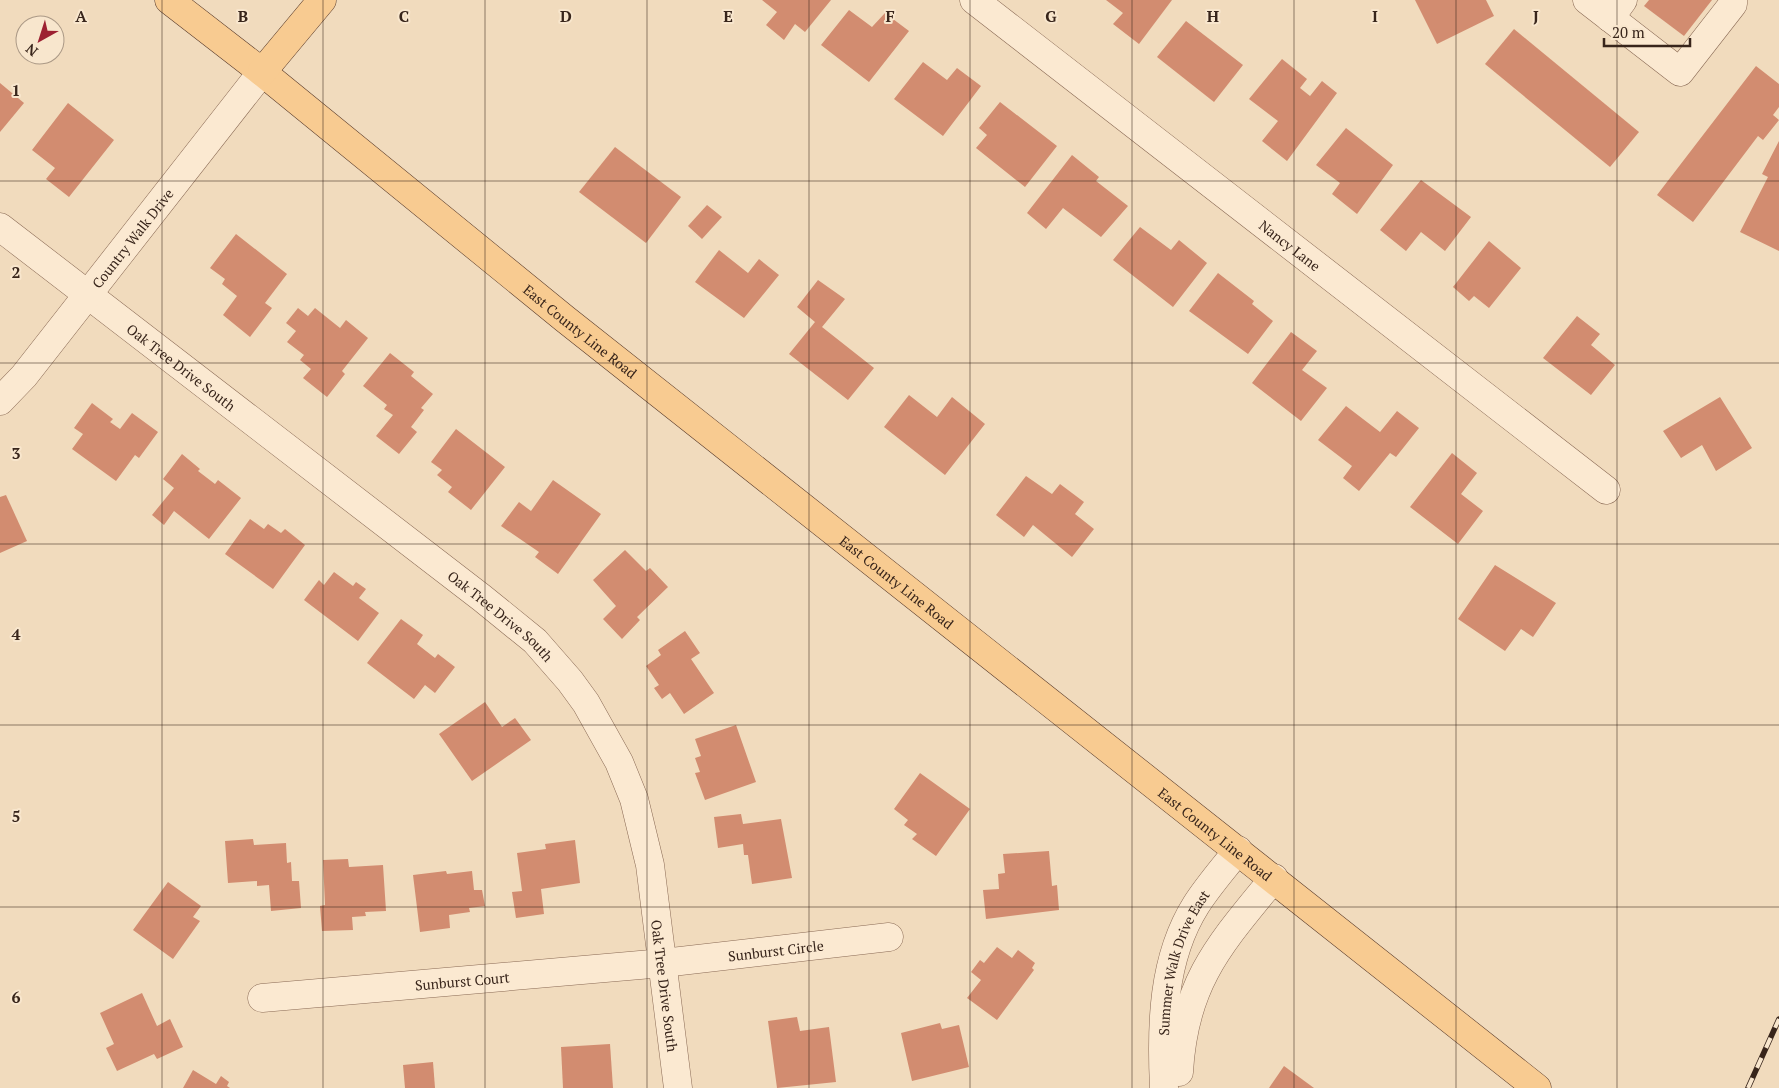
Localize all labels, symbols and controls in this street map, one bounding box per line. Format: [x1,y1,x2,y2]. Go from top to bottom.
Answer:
text: A [75,5,87,27]
text: B [238,5,248,27]
text: C [399,5,409,27]
text: D [560,5,572,27]
text: E [723,5,733,27]
text: F [885,5,895,27]
text: G [1045,5,1057,27]
text: H [1207,5,1219,27]
text: I [1372,5,1378,27]
text: J [1533,5,1539,27]
north arrow [15,15,65,65]
scale bar [1604,15,1690,47]
text: 20 m [1612,22,1645,42]
text: N [21,40,42,61]
text: 1 [11,79,21,101]
street label: Country Walk Drive [87,184,177,292]
street label: Nancy Lane [1256,215,1325,275]
text: 2 [11,261,21,283]
street label: East County Line Road [520,280,641,382]
street label: Oak Tree Drive South [123,319,240,415]
text: 3 [11,442,21,464]
street label: East County Line Road [836,531,958,633]
street label: Oak Tree Drive South [444,566,558,665]
text: 4 [11,623,21,645]
street label: East County Line Road [1155,783,1277,885]
text: 5 [11,805,21,827]
street label: Summer Walk Drive East [1154,885,1214,1036]
street label: Oak Tree Drive South [647,919,683,1053]
street label: Sunburst Circle [727,935,825,965]
street label: Sunburst Court [414,967,511,994]
text: 6 [11,986,21,1008]

